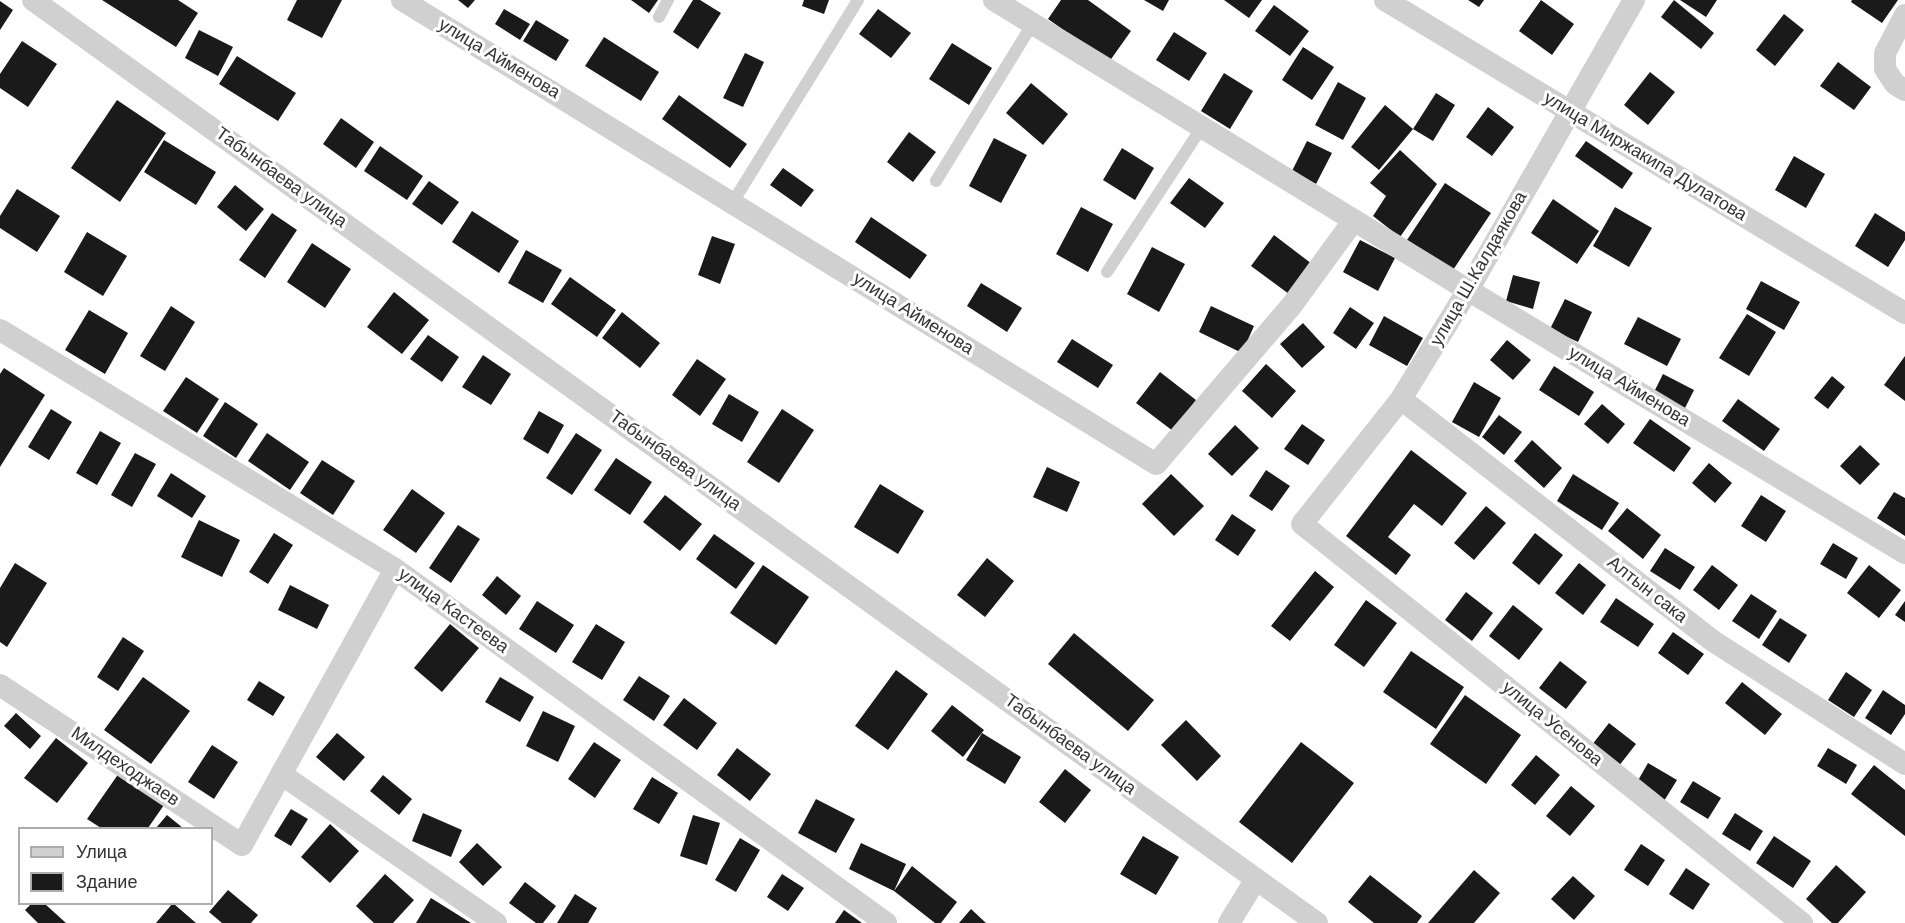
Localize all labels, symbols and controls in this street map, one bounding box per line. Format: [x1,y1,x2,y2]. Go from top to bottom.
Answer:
street label: улица Айменова [434,14,564,104]
street label: улица Миржакипа Дулатова [1540,88,1750,226]
street label: Табынбаева улица [211,123,351,233]
street label: улица Ш.Калдаякова [1426,188,1532,350]
street label: улица Айменова [849,268,977,360]
street label: улица Айменова [1564,342,1694,432]
street label: Табынбаева улица [605,406,745,516]
street label: Алтын сака [1603,552,1691,628]
street label: улица Кастеева [393,564,513,658]
street label: улица Усенова [1497,677,1607,771]
street label: Табынбаева улица [1000,690,1140,800]
street label: Милдеходжаев [67,723,183,811]
legend [18,827,213,905]
text: Улица [76,842,127,862]
text: Здание [76,872,137,892]

